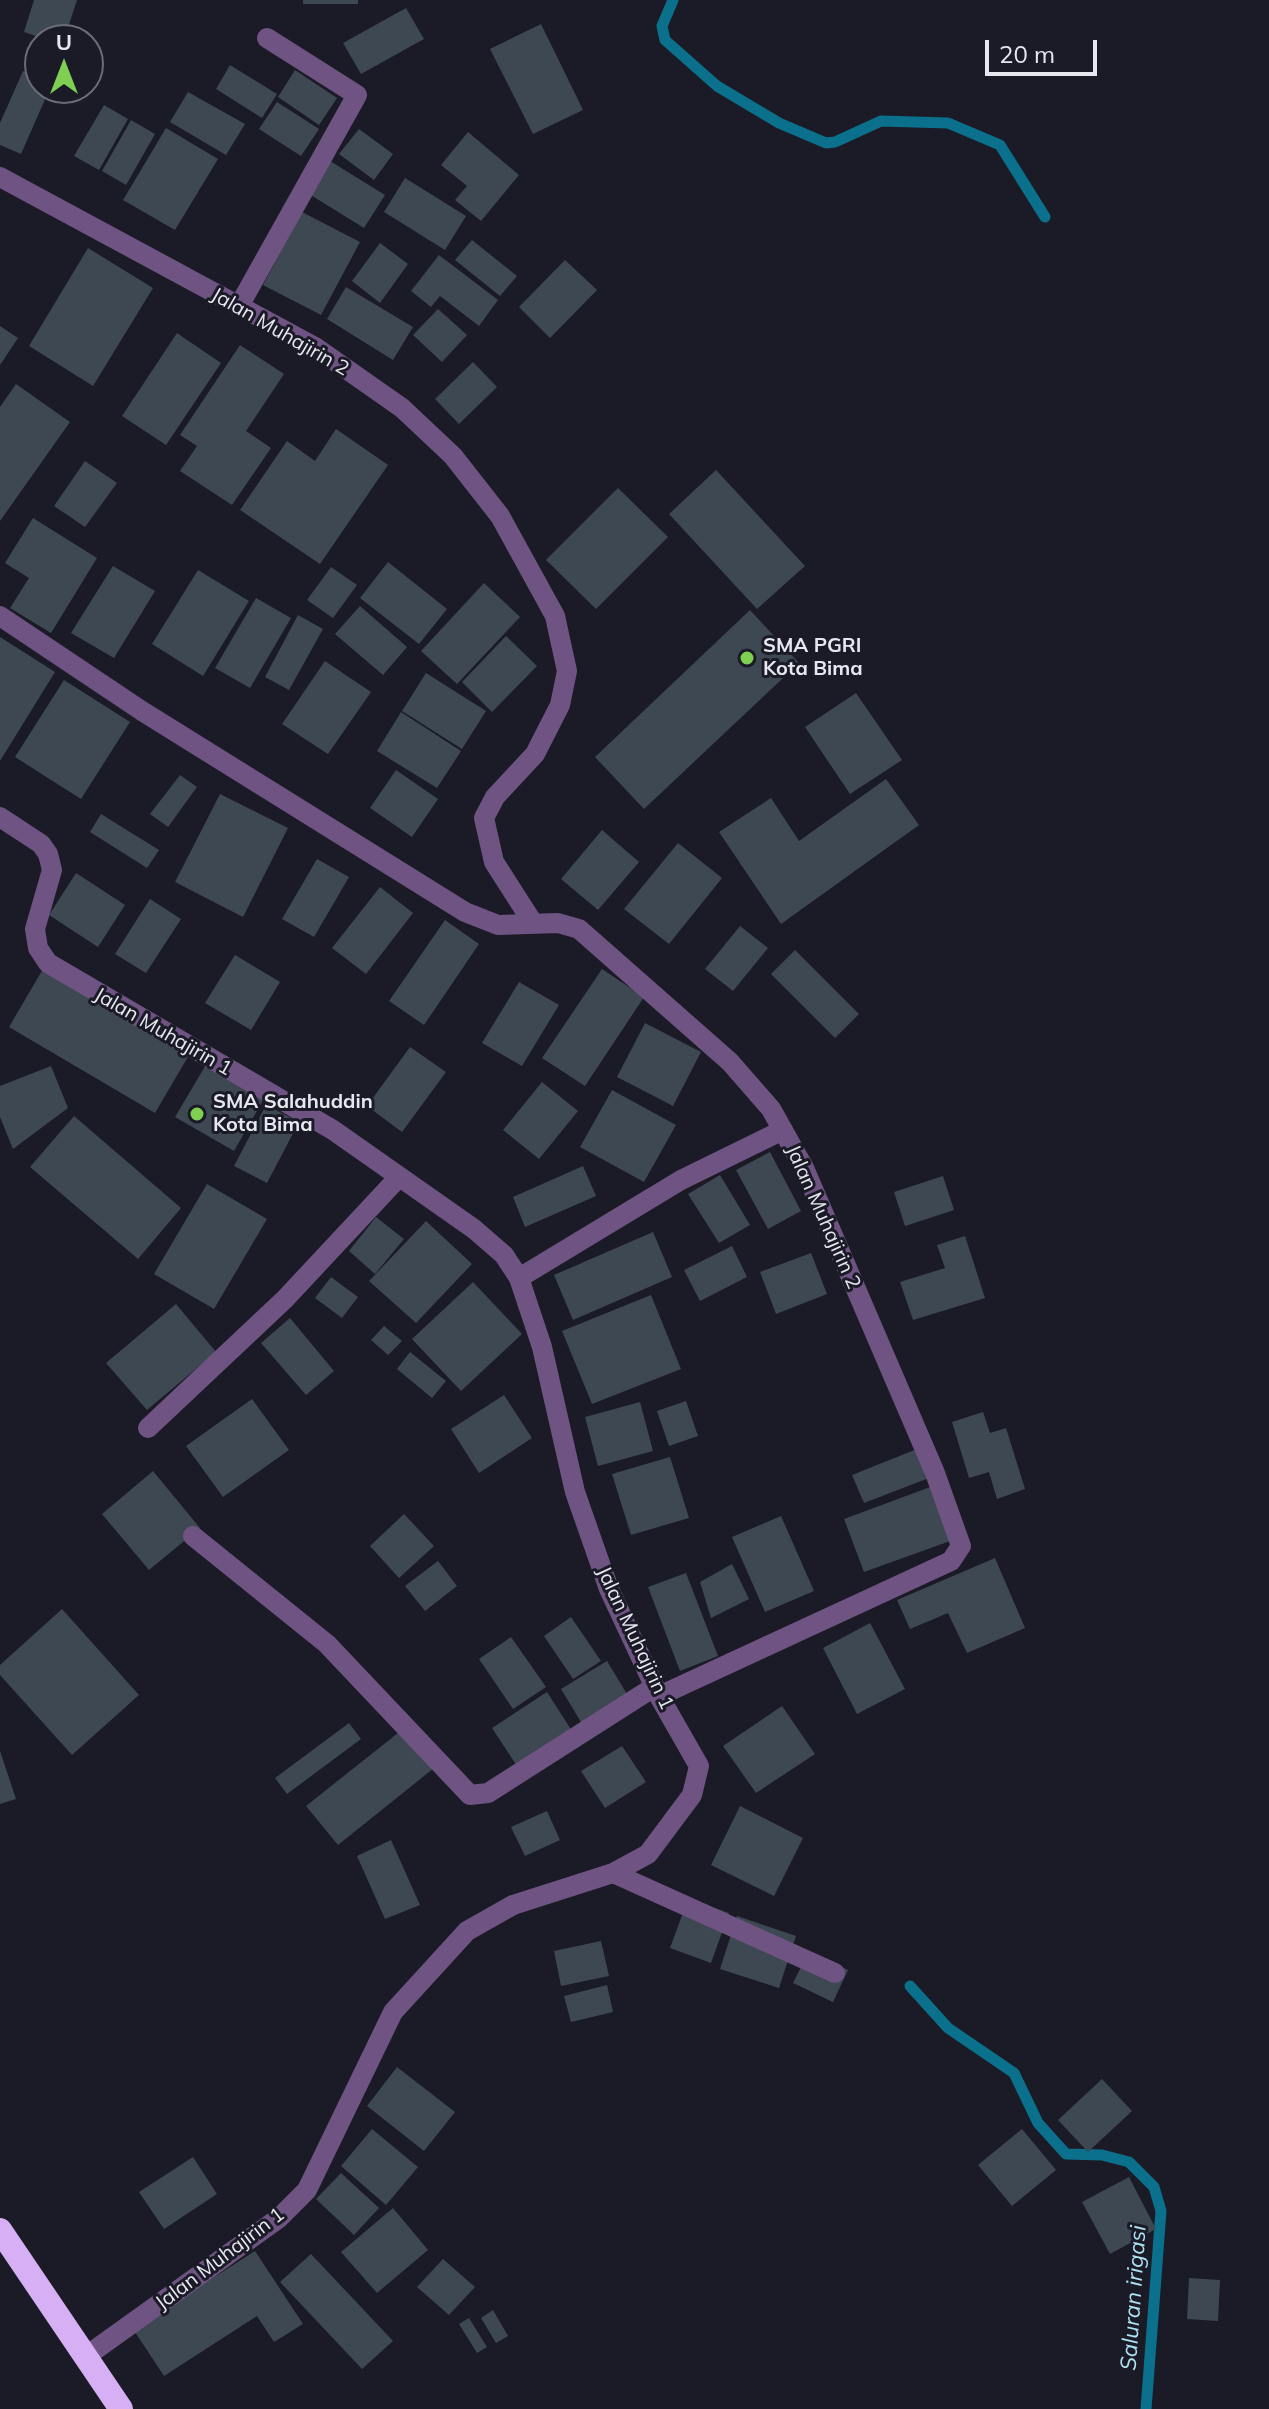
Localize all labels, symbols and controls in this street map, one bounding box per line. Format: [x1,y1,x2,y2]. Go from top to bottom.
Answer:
north arrow [24,24,104,104]
scale bar [989,24,1101,74]
text: U [56,28,72,56]
text: 20 m [999,39,1055,69]
street label: Jalan Muhajirin 2 [207,283,353,381]
place label: SMA PGRI Kota Bima [763,634,863,681]
marker: SMA PGRI Kota Bima [738,649,756,667]
street label: Jalan Muhajirin 1 [90,983,236,1081]
place label: SMA Salahuddin Kota Bima [213,1090,373,1137]
marker: SMA Salahuddin Kota Bima [188,1105,206,1123]
street label: Jalan Muhajirin 2 [780,1141,866,1293]
street label: Jalan Muhajirin 1 [591,1563,679,1713]
street label: Jalan Muhajirin 1 [151,2203,289,2315]
water label: Saluran irigasi [1116,2224,1152,2372]

